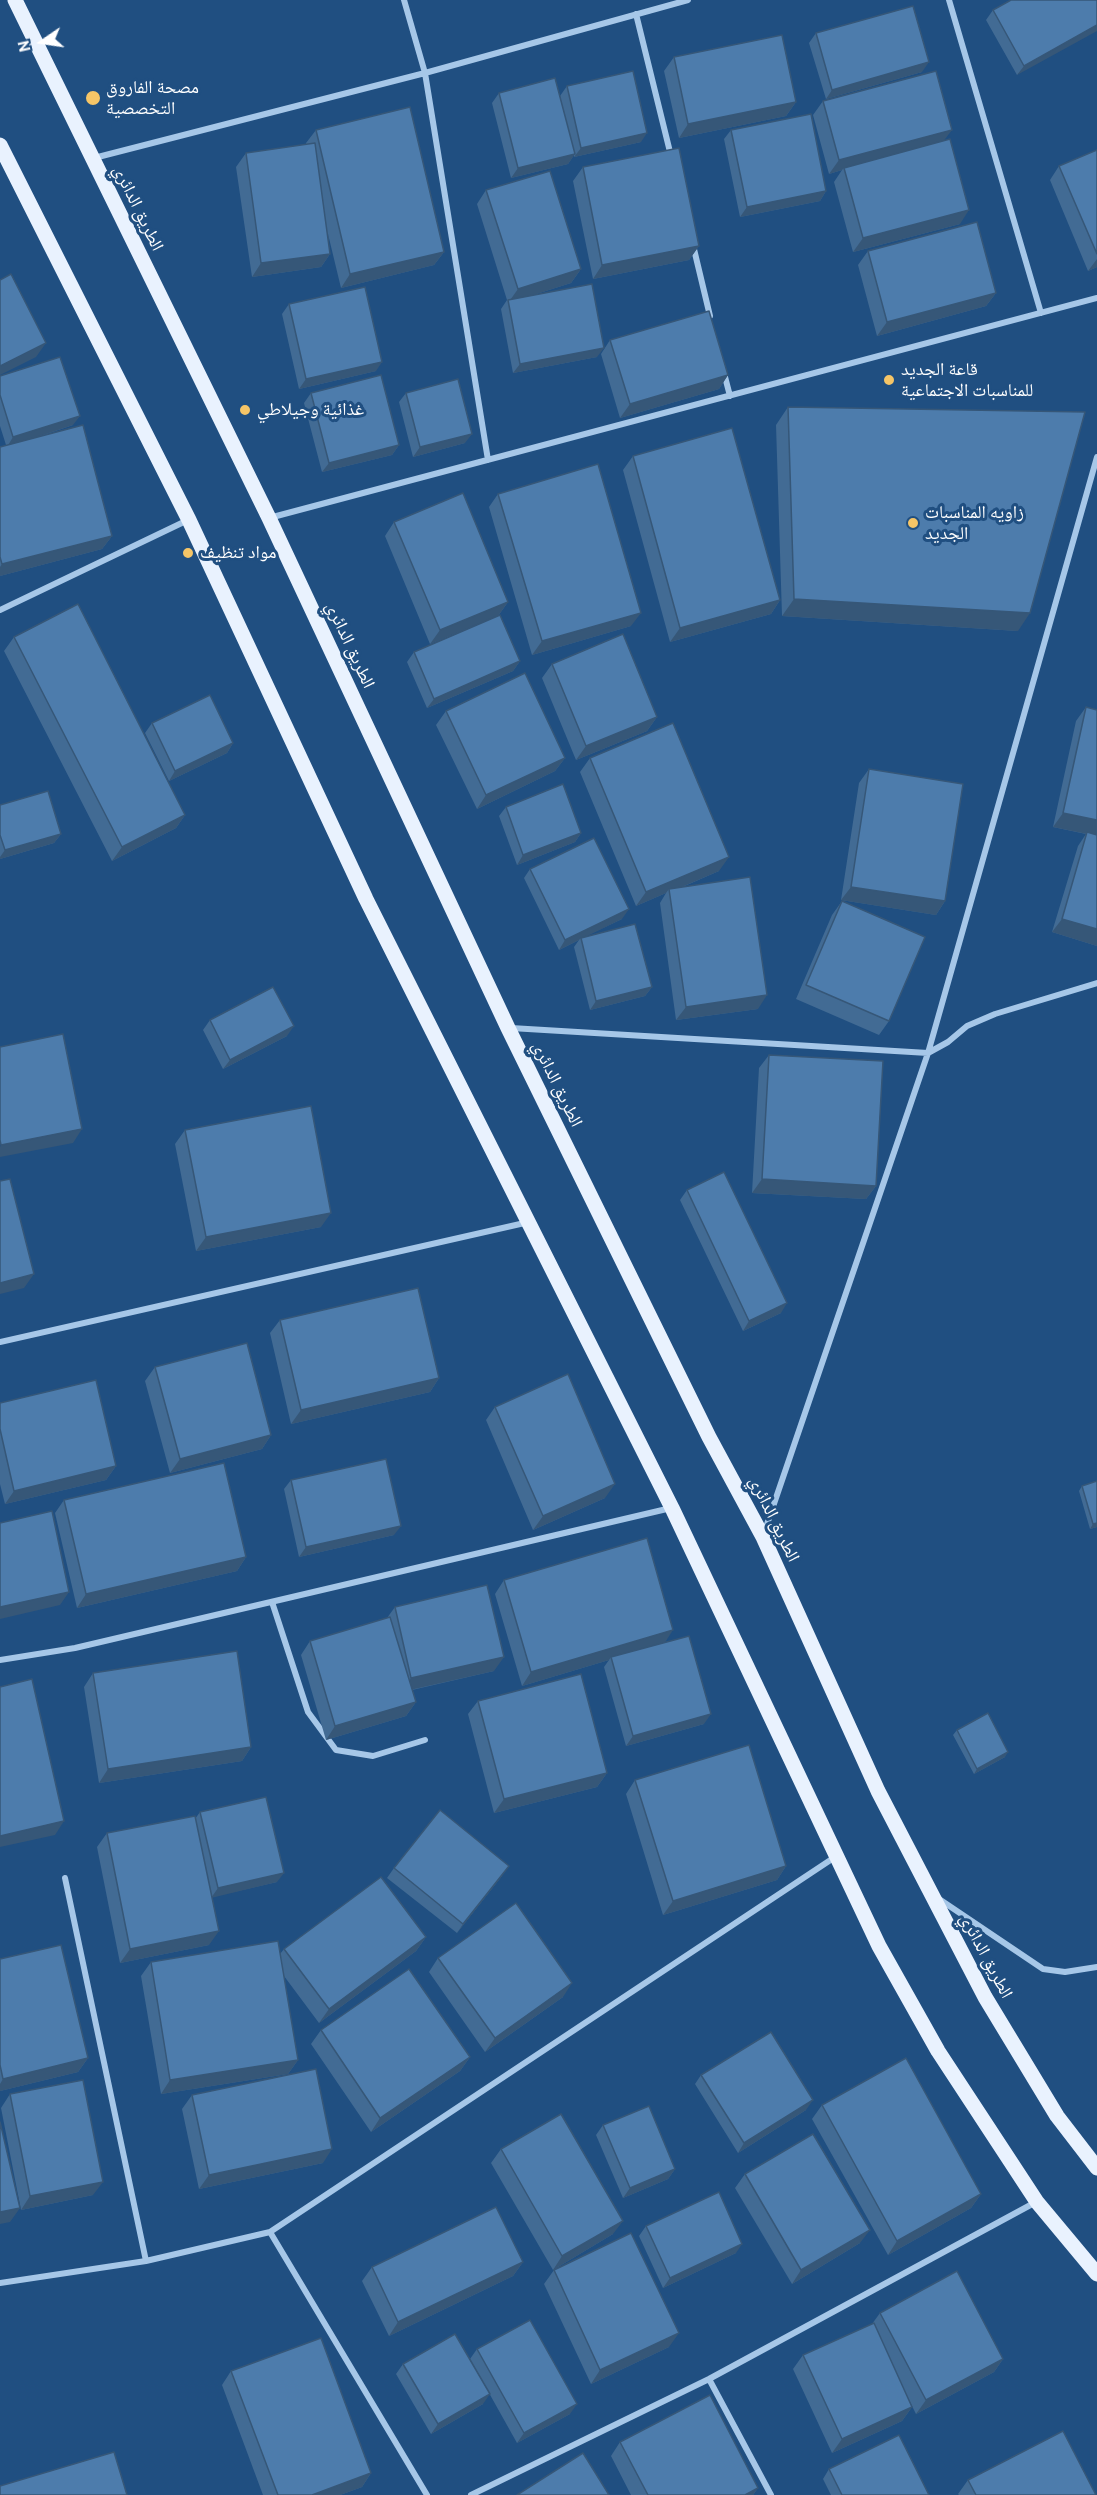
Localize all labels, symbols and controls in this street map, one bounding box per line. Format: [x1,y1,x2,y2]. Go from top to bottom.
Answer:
north arrow [12,12,72,72]
text: N [13,39,35,54]
place label: مصحة الفاروق التخصصية [106,77,199,119]
marker: مصحة الفاروق التخصصية [84,89,102,107]
street label: الطريق الدائري [108,162,168,254]
place label: قاعة الجديد للمناسبات الاجتماعية [901,359,1033,401]
marker: قاعة الجديد للمناسبات الاجتماعية [882,373,896,387]
place label: غذائية وجيلاطي [257,399,364,421]
marker: غذائية وجيلاطي [238,403,252,417]
place label: زاويه المناسبات الجديد [925,502,1024,544]
marker: زاويه المناسبات الجديد [906,516,920,530]
place label: مواد تنظيف [200,542,276,564]
marker: مواد تنظيف [181,546,195,560]
street label: الطريق الدائري [321,598,379,692]
street label: الطريق الدائري [527,1038,587,1130]
street label: الطريق الدائري [744,1473,804,1565]
street label: الطريق الدائري [955,1910,1017,2002]

